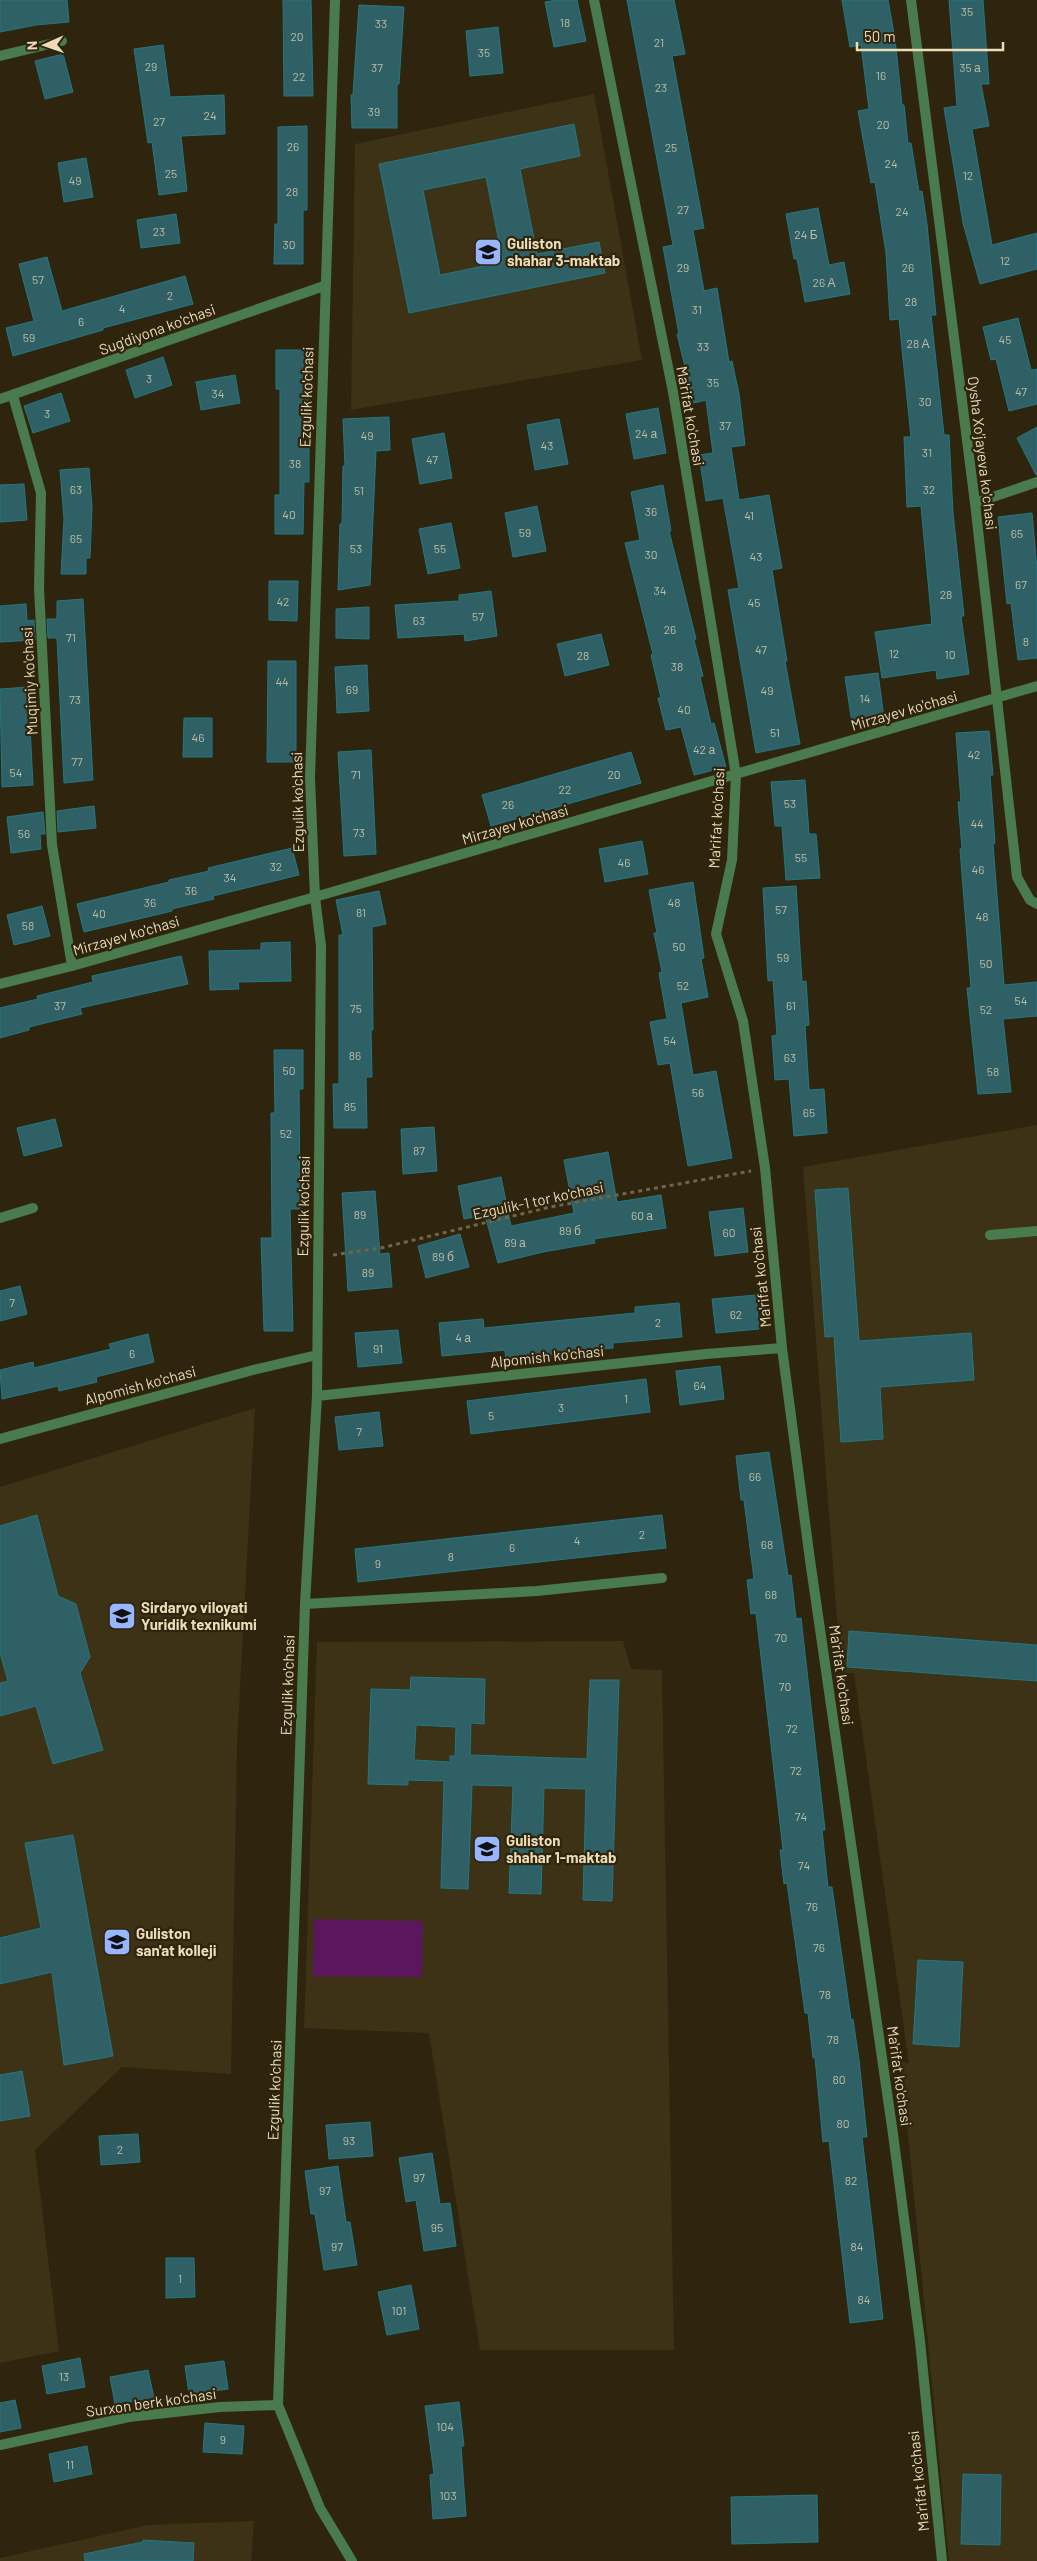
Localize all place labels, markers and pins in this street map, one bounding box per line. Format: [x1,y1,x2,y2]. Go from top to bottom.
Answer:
place label: Guliston shahar 3-maktab [507,234,620,269]
school or university icon: Guliston shahar 3-maktab [473,237,503,267]
place label: Sirdaryo viloyati Yuridik texnikumi [141,1598,257,1633]
school or university icon: Sirdaryo viloyati Yuridik texnikumi [107,1601,137,1631]
place label: Guliston shahar 1-maktab [506,1831,617,1866]
school or university icon: Guliston shahar 1-maktab [472,1834,502,1864]
place label: Guliston san'at kolleji [136,1924,217,1959]
school or university icon: Guliston san'at kolleji [102,1927,132,1957]

